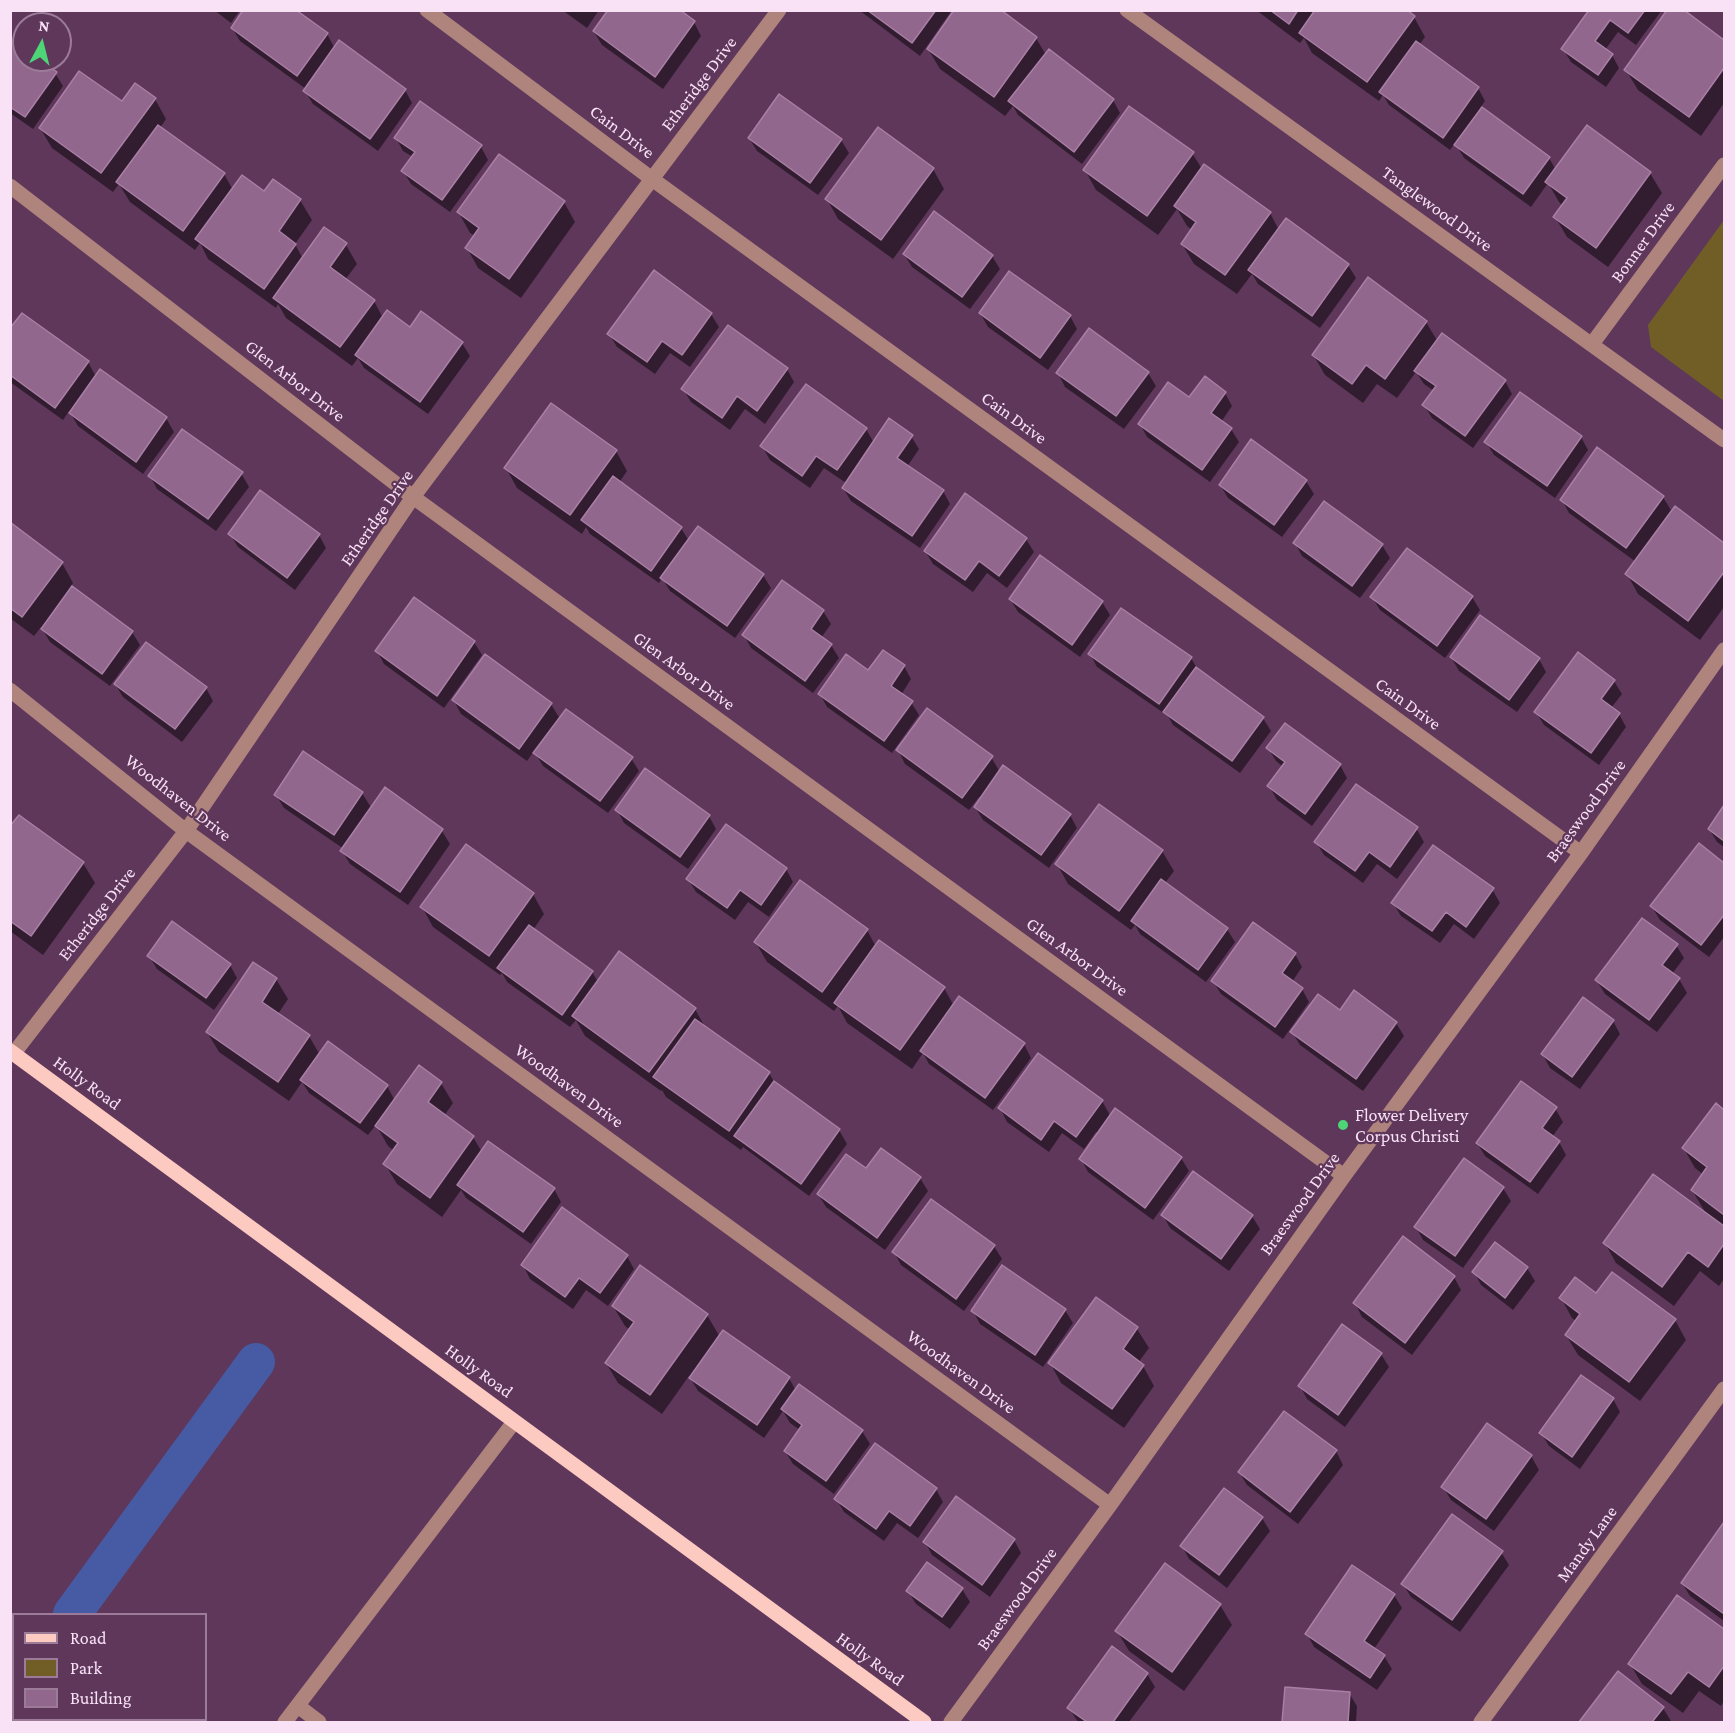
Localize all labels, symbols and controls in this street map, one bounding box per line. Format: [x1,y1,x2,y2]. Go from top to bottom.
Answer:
north arrow [12,12,72,72]
text: N [38,17,50,35]
street label: Etheridge Drive [656,32,742,136]
street label: Cain Drive [585,101,659,163]
street label: Tanglewood Drive [1377,162,1497,256]
street label: Bonner Drive [1606,197,1680,287]
street label: Glen Arbor Drive [241,335,349,427]
street label: Cain Drive [977,387,1051,449]
street label: Etheridge Drive [336,466,418,570]
street label: Glen Arbor Drive [629,627,739,715]
street label: Cain Drive [1371,673,1445,735]
street label: Woodhaven Drive [120,750,236,846]
street label: Braeswood Drive [1541,755,1631,867]
street label: Etheridge Drive [54,863,140,965]
street label: Glen Arbor Drive [1022,913,1132,1001]
street label: Woodhaven Drive [510,1039,628,1133]
street label: Holly Road [49,1051,125,1115]
place label: Flower Delivery Corpus Christi [1355,1104,1468,1146]
marker: Flower Delivery Corpus Christi [1336,1118,1350,1132]
street label: Braeswood Drive [1255,1148,1345,1260]
street label: Woodhaven Drive [902,1325,1020,1419]
street label: Holly Road [441,1339,517,1403]
street label: Mandy Lane [1552,1502,1622,1586]
street label: Braeswood Drive [972,1543,1062,1655]
legend [12,1613,207,1721]
street label: Holly Road [832,1627,908,1691]
text: Road [70,1628,107,1648]
text: Park [70,1658,102,1678]
text: Building [70,1688,131,1708]

